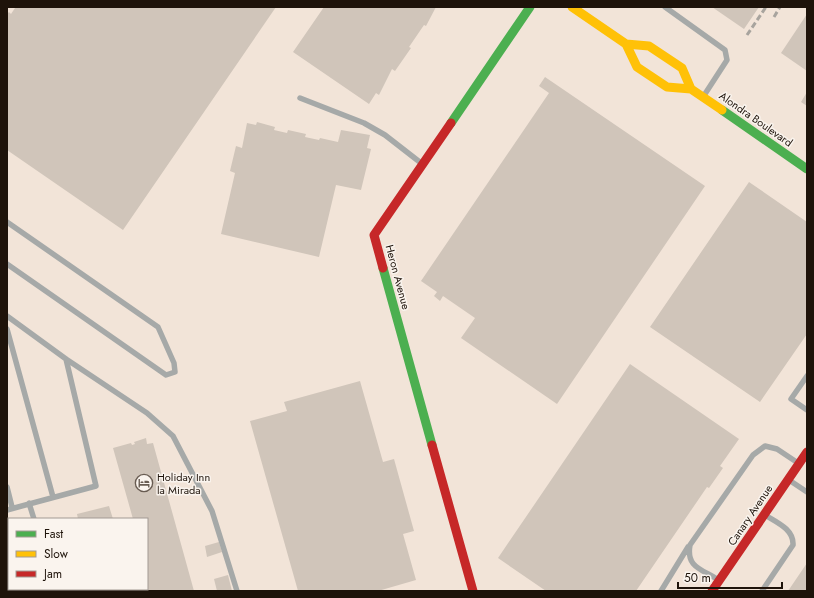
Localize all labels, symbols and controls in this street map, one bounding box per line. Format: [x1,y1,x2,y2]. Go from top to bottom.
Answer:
street label: Alondra Boulevard [716,88,796,150]
street label: Heron Avenue [382,243,414,312]
place label: Holiday Inn la Mirada [157,469,210,498]
hotel icon: Holiday Inn la Mirada [134,473,154,493]
street label: Canary Avenue [724,481,777,549]
legend [8,518,148,590]
text: Fast [44,525,63,543]
text: Slow [44,545,69,563]
scale bar [678,564,782,590]
text: Jam [42,565,62,583]
text: 50 m [684,569,711,587]

